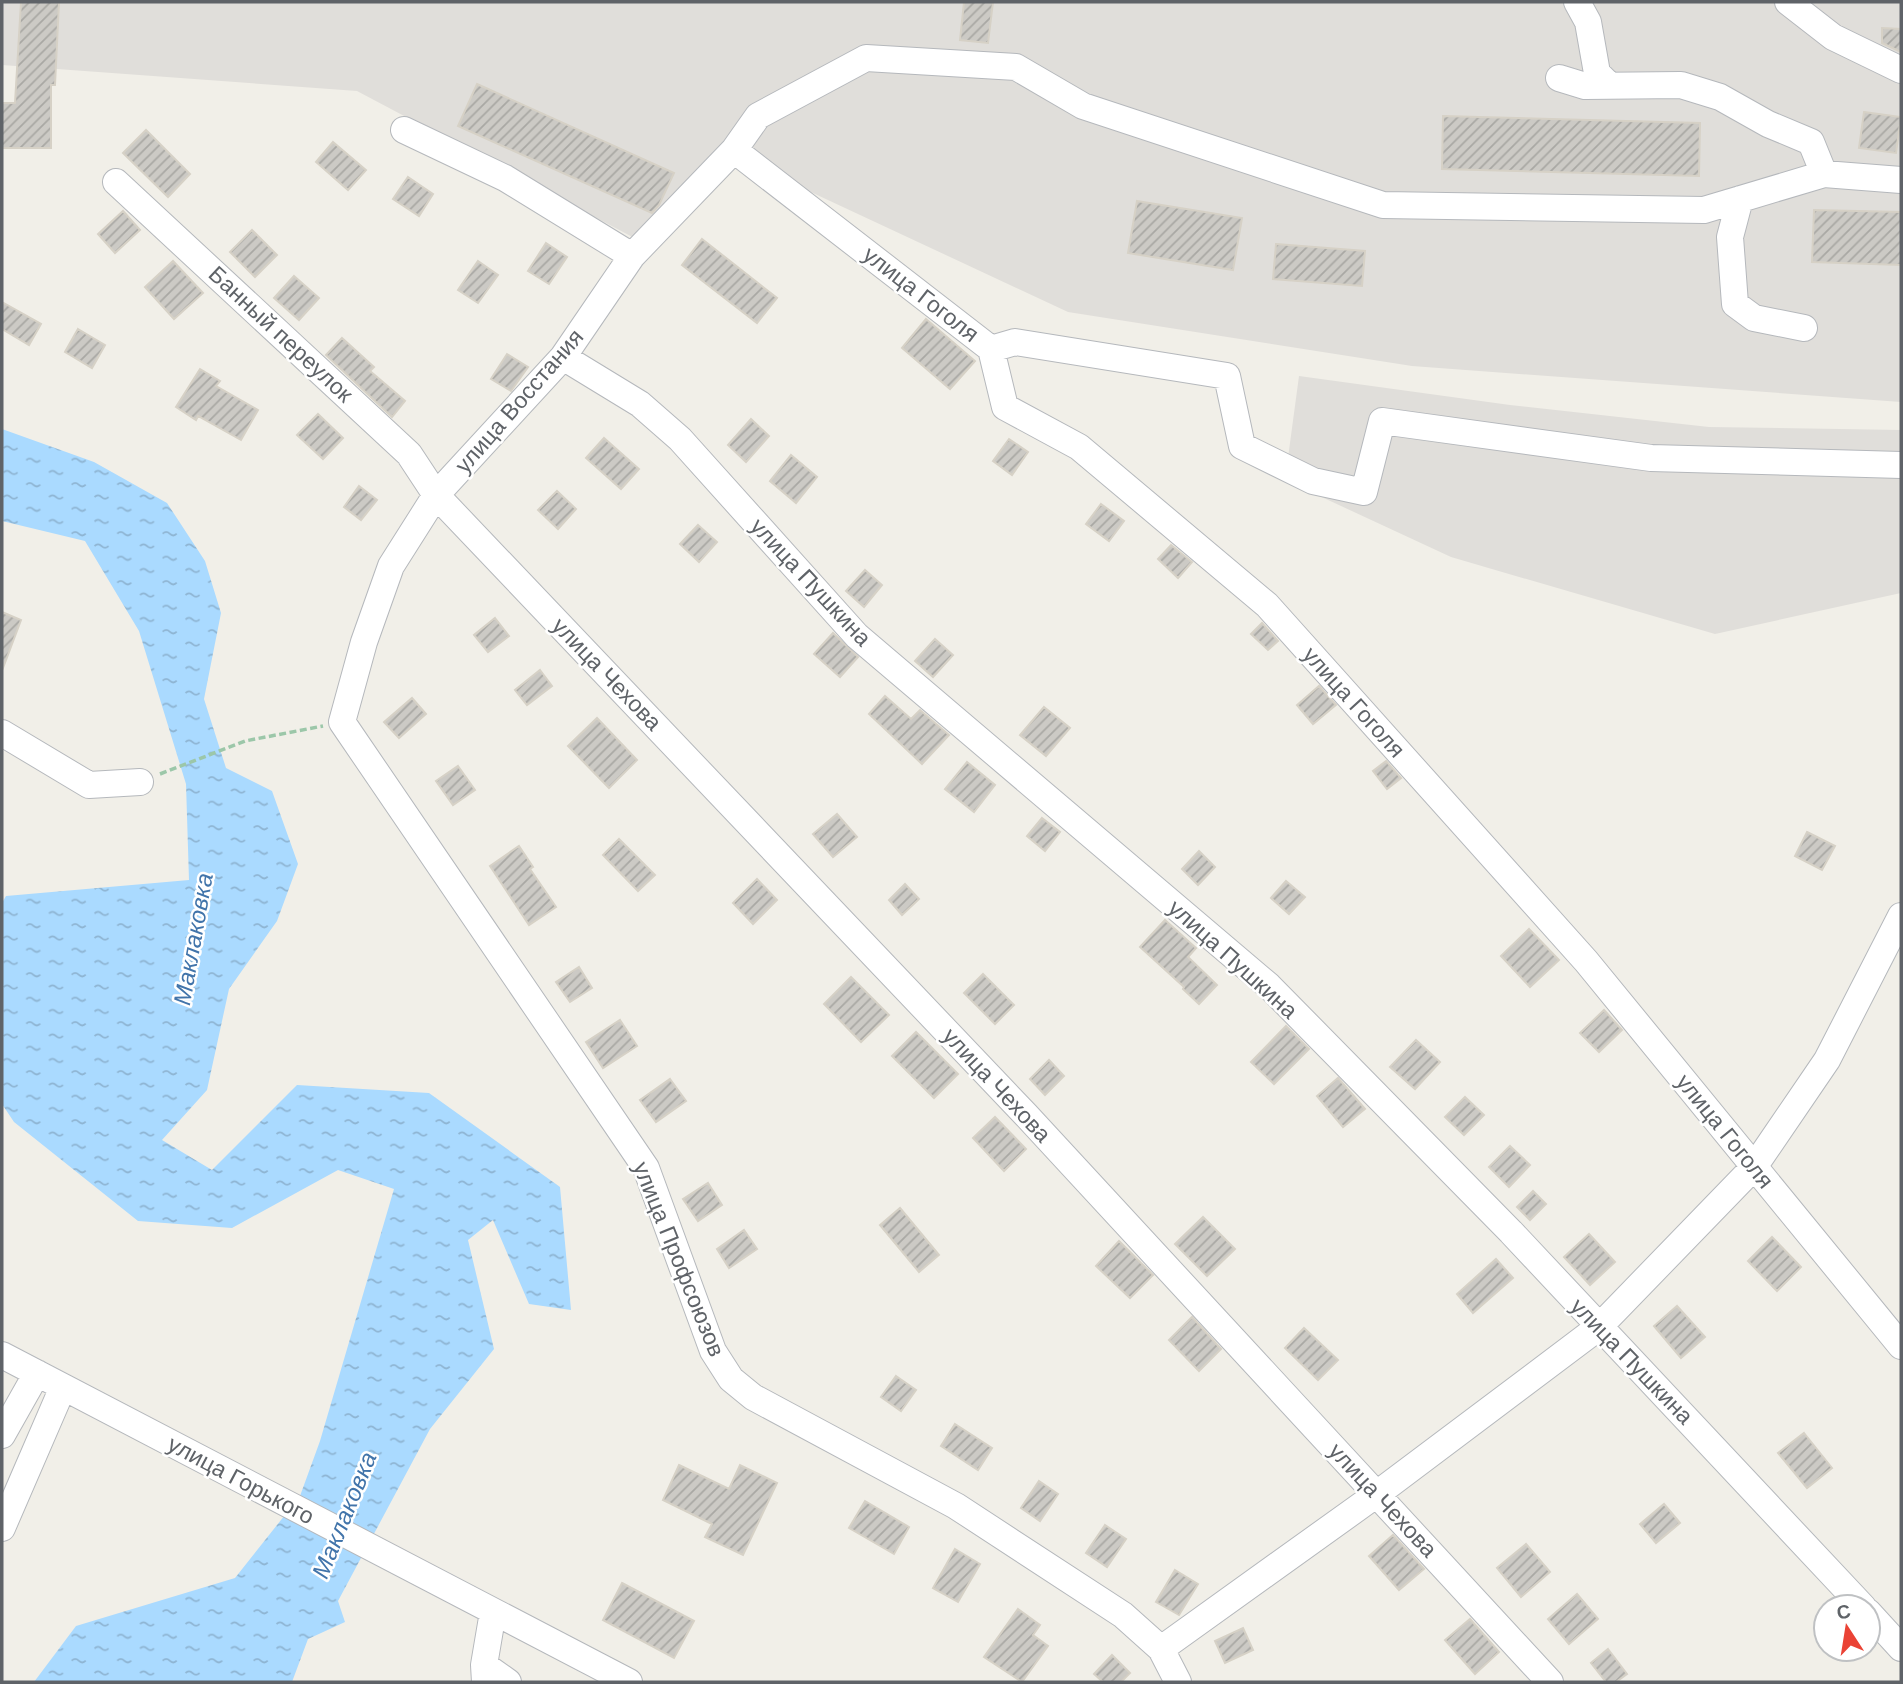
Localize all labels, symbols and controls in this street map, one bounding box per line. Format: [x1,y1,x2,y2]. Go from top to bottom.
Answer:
street label: улица Гоголя [858,241,984,347]
street label: Банный переулок [204,261,359,408]
street label: улица Восстания [450,324,588,478]
street label: улица Пушкина [745,513,877,651]
street label: улица Чехова [547,612,667,736]
street label: улица Гоголя [1298,642,1410,762]
water label: Маклаковка [168,871,218,1007]
street label: улица Пушкина [1163,894,1303,1024]
street label: улица Чехова [938,1023,1056,1147]
street label: улица Гоголя [1671,1069,1779,1193]
street label: улица Профсоюзов [628,1158,730,1360]
street label: улица Пушкина [1566,1293,1699,1429]
street label: улица Горького [163,1431,319,1529]
street label: улица Чехова [1324,1438,1442,1562]
water label: Маклаковка [306,1448,382,1582]
north arrow [1812,1593,1882,1663]
text: С [1835,1600,1853,1624]

